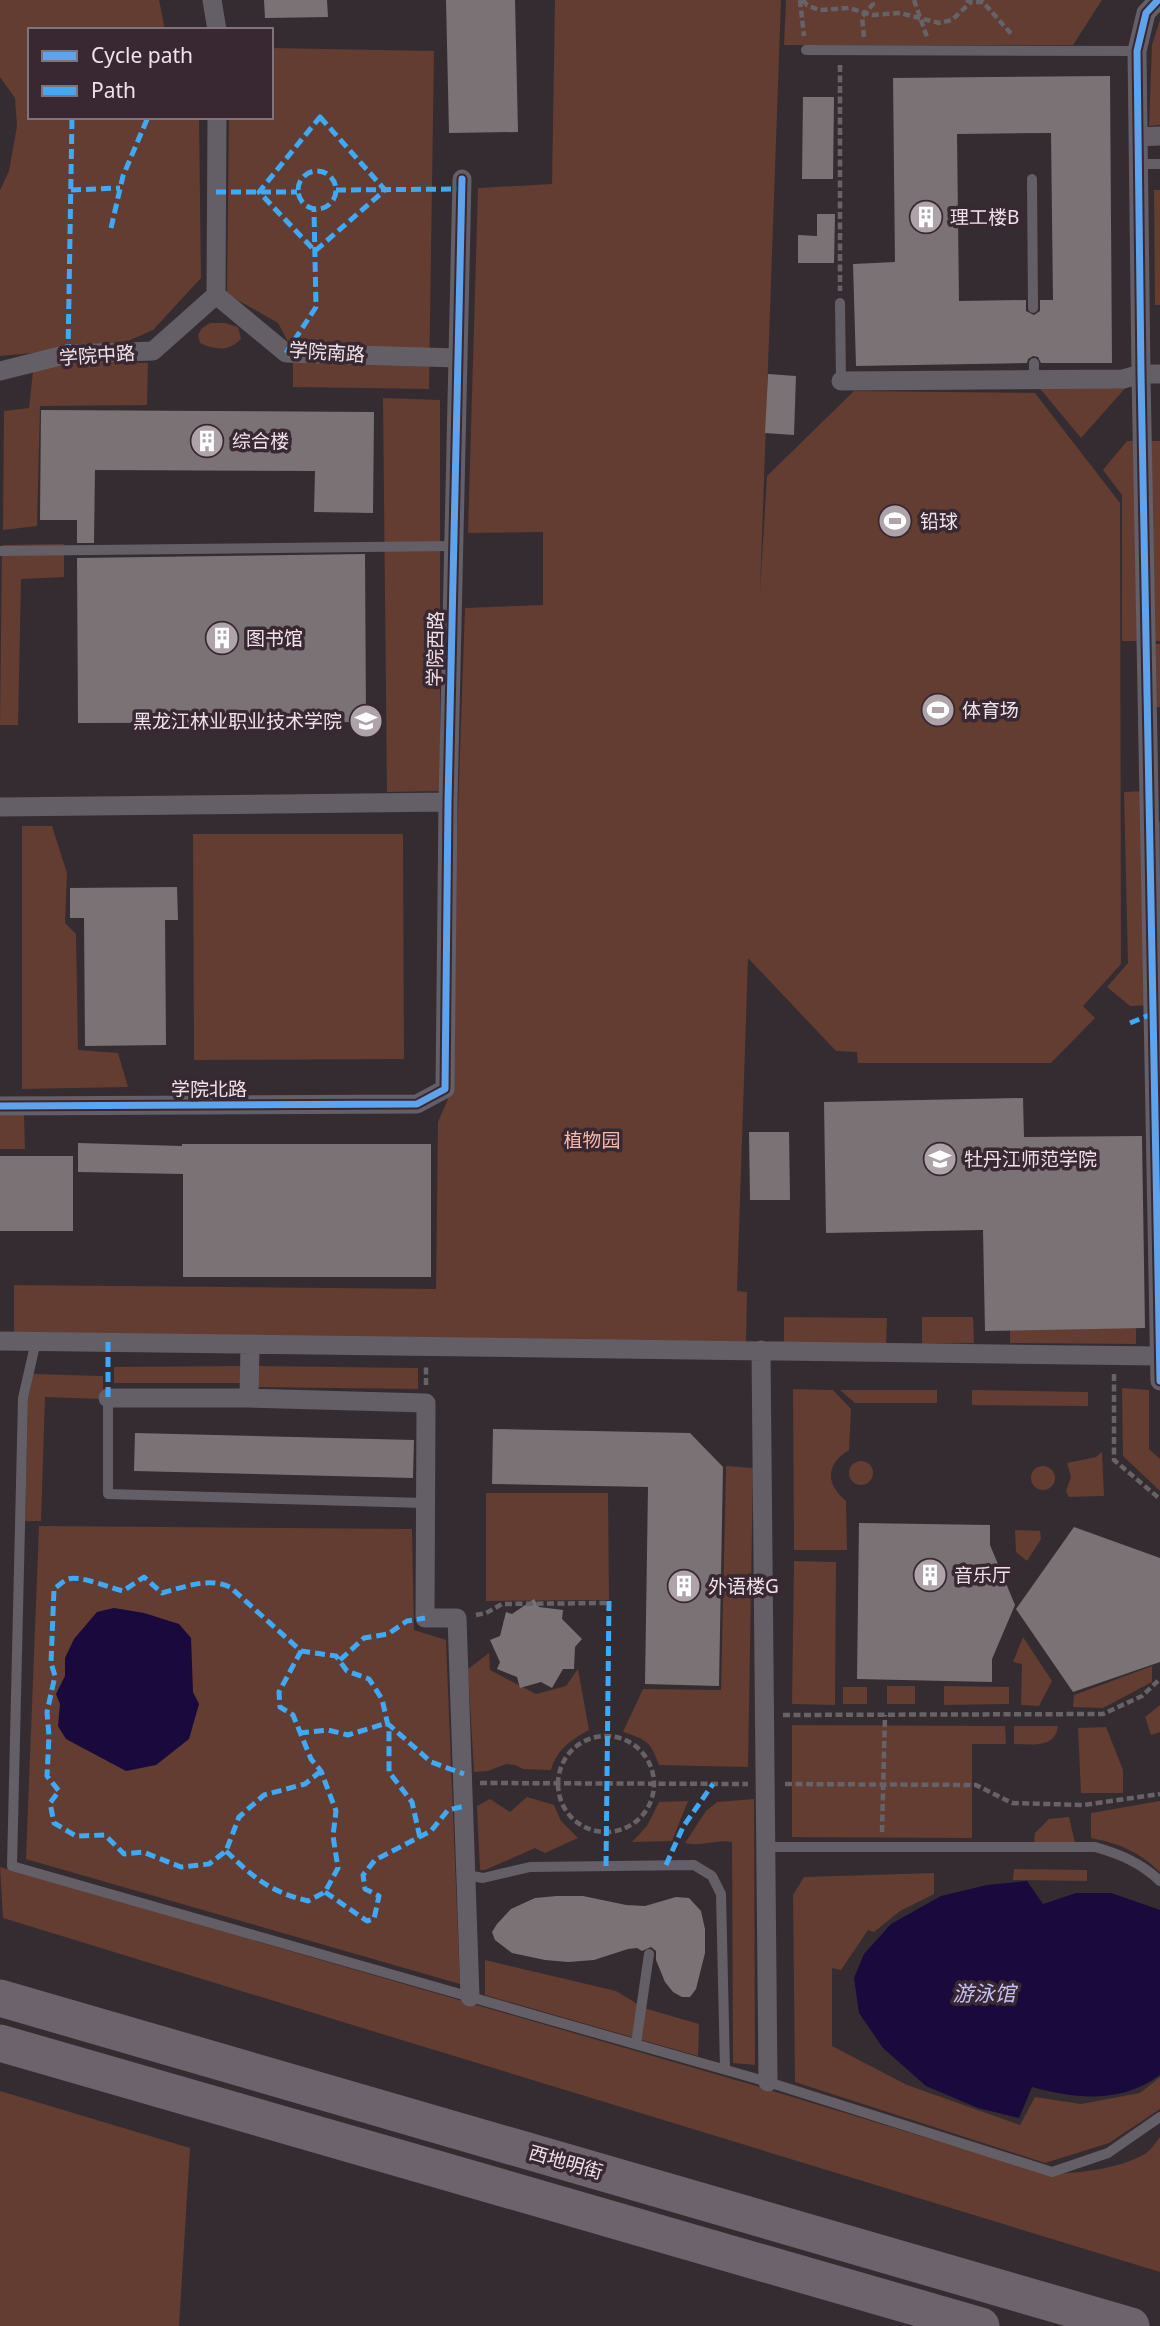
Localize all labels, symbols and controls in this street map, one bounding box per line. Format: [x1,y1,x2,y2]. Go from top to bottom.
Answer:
legend [28,28,273,119]
text: Cycle path [91,41,193,69]
text: Path [91,76,136,104]
building icon: 理工楼B [907,198,945,236]
place label: 理工楼B [950,204,1019,230]
street label: 学院南路 [288,336,366,368]
street label: 学院中路 [58,339,136,371]
building icon: 综合楼 [188,422,226,460]
place label: 综合楼 [232,428,289,454]
sports icon: 铅球 [876,502,914,540]
place label: 铅球 [920,508,958,534]
street label: 学院西路 [421,611,449,687]
building icon: 图书馆 [203,619,241,657]
place label: 图书馆 [246,625,303,651]
sports icon: 体育场 [919,691,957,729]
place label: 体育场 [962,697,1019,723]
school or university icon: 黑龙江林业职业技术学院 [347,702,385,740]
place label: 黑龙江林业职业技术学院 [133,708,342,734]
street label: 学院北路 [171,1076,247,1102]
park label: 植物园 [563,1127,621,1153]
school or university icon: 牡丹江师范学院 [921,1140,959,1178]
place label: 牡丹江师范学院 [964,1146,1097,1172]
building icon: 音乐厅 [911,1556,949,1594]
place label: 音乐厅 [954,1562,1011,1588]
building icon: 外语楼G [665,1567,703,1605]
place label: 外语楼G [708,1573,779,1599]
water label: 游泳馆 [953,1979,1018,2007]
street label: 西地明街 [526,2139,606,2185]

